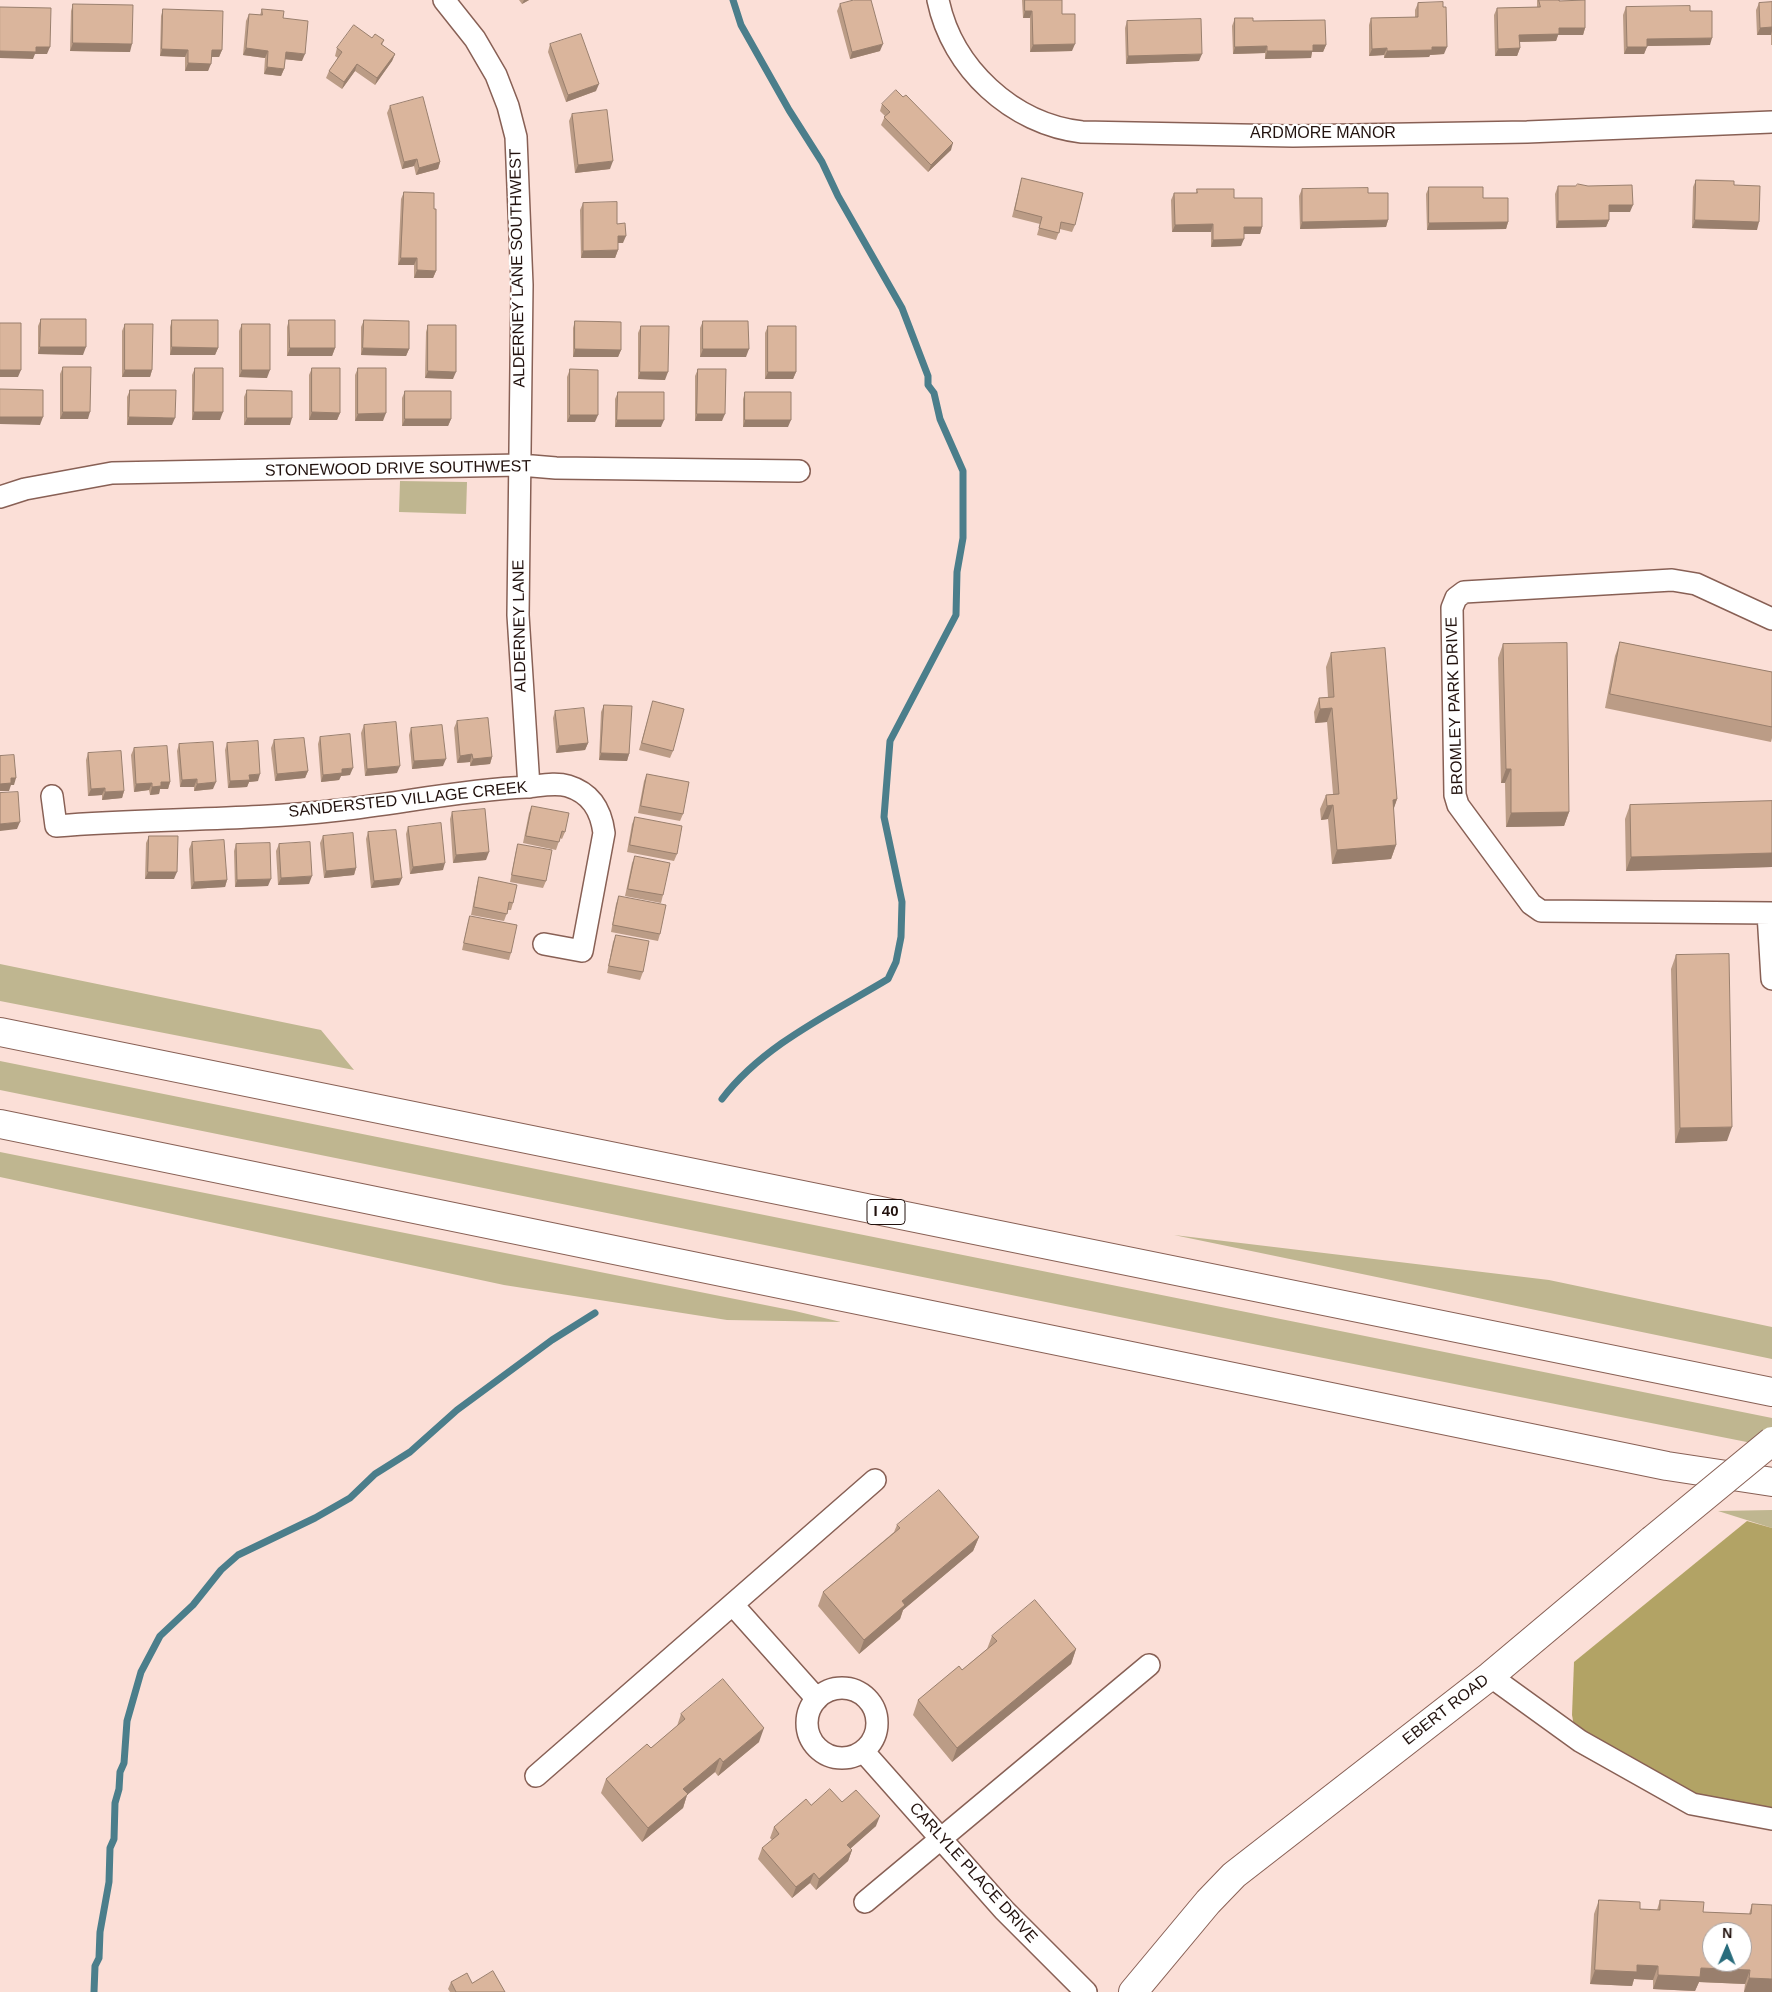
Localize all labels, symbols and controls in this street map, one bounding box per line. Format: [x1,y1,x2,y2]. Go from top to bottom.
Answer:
street label: ARDMORE MANOR [1250,124,1396,144]
street label: ALDERNEY LANE SOUTHWEST [506,148,530,388]
street label: STONEWOOD DRIVE SOUTHWEST [265,457,531,481]
street label: ALDERNEY LANE [509,560,531,692]
street label: BROMLEY PARK DRIVE [1442,617,1468,795]
street label: SANDERSTED VILLAGE CREEK [288,778,528,822]
road number: I 40 [867,1200,905,1224]
street label: EBERT ROAD [1399,1671,1493,1749]
street label: CARLYLE PLACE DRIVE [905,1799,1041,1947]
north arrow [1702,1922,1752,1972]
text: N [1722,1925,1732,1941]

